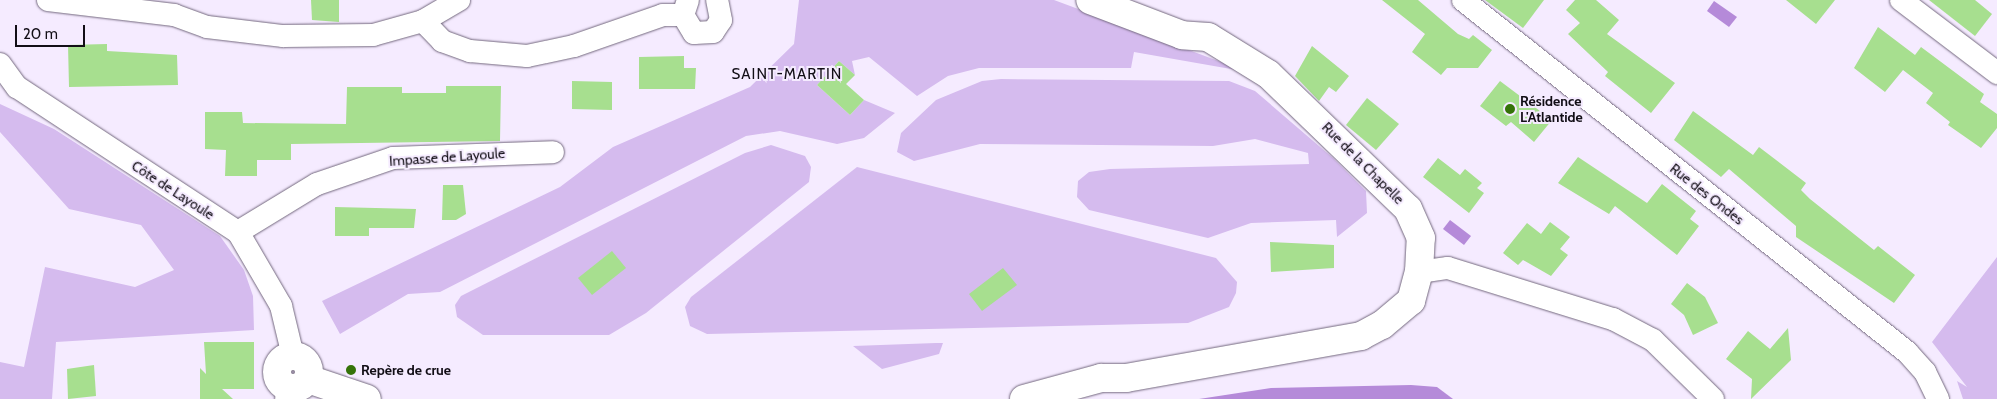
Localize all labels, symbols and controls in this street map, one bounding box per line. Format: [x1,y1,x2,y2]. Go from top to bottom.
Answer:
scale bar [18,15,88,47]
text: 20 m [23,25,58,43]
district label: SAINT-MARTIN [730,66,844,84]
place label: Résidence L'Atlantide [1520,93,1583,125]
marker: Résidence L'Atlantide [1504,103,1516,115]
street label: Rue de la Chapelle [1319,119,1407,207]
street label: Impasse de Layoule [389,145,505,169]
street label: Côte de Layoule [129,157,217,223]
street label: Rue des Ondes [1667,160,1747,228]
place label: Repère de crue [361,362,451,378]
marker: Repère de crue [345,364,357,376]

